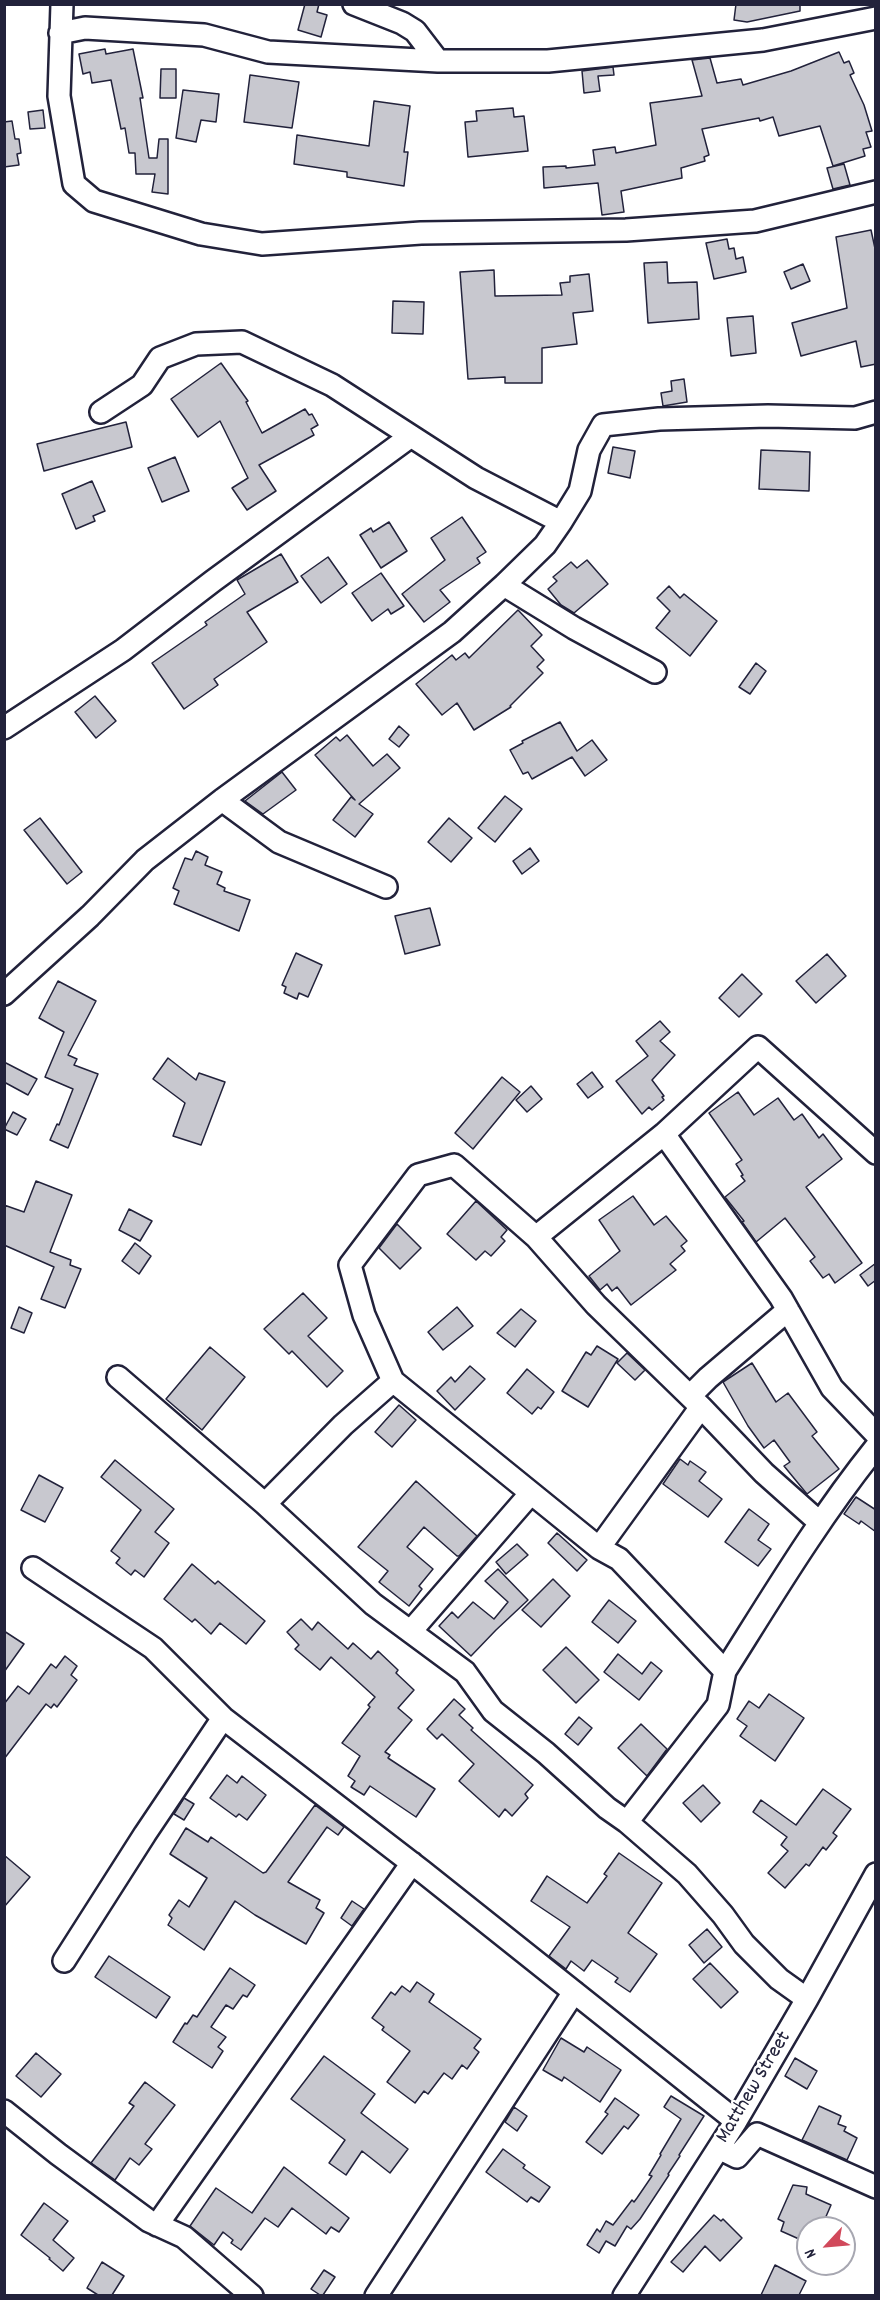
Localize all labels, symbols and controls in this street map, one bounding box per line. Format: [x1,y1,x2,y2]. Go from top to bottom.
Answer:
street label: Matthew Street [712,2028,798,2148]
north arrow [796,2216,856,2276]
text: N [799,2245,823,2262]

